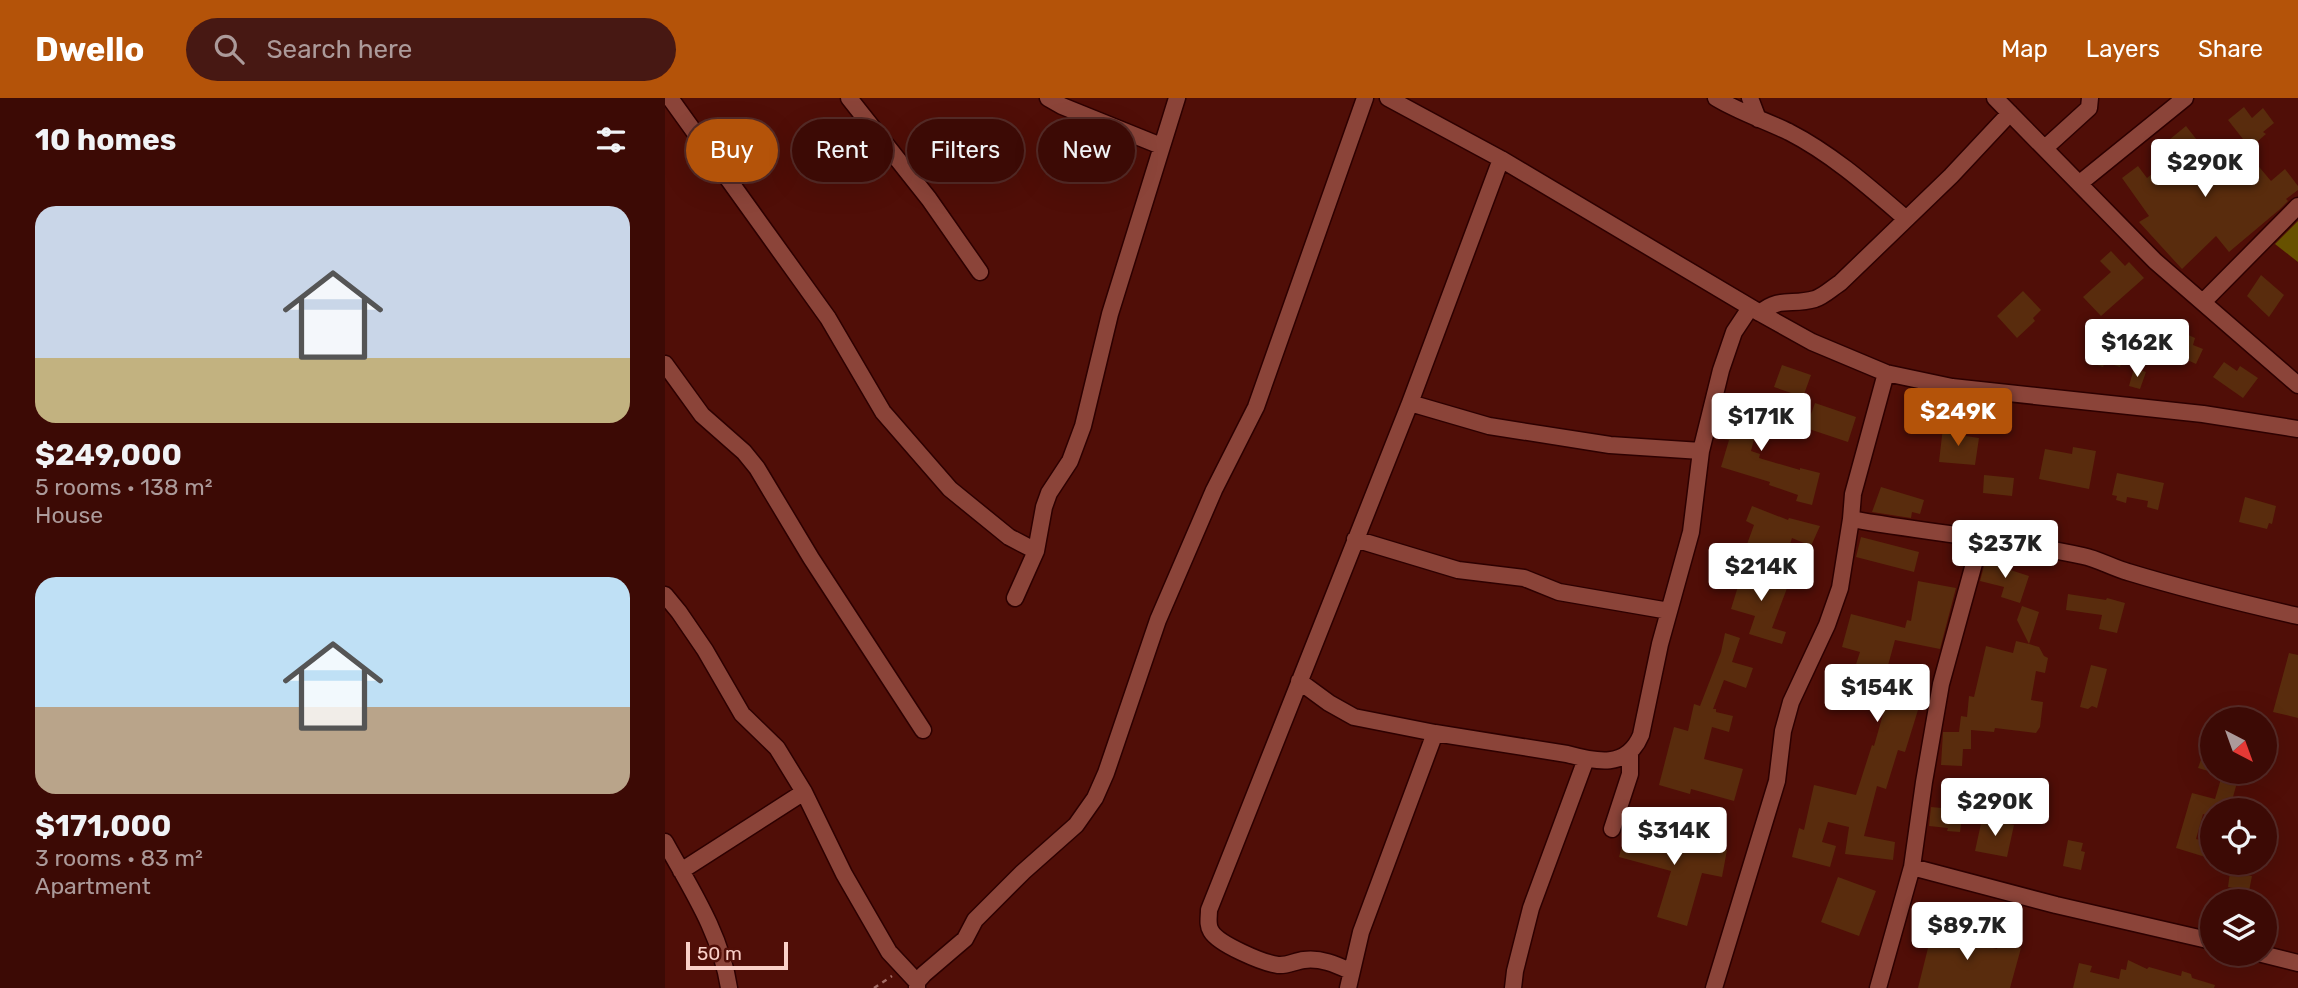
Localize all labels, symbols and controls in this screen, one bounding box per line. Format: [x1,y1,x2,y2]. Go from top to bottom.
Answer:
search box [186,18,676,81]
text: Dwello [35,30,144,69]
icon: search [210,30,248,68]
text: Search here [266,34,412,65]
text: Map [2001,35,2048,63]
text: Layers [2086,35,2160,63]
text: Share [2198,35,2263,63]
chip: Buy [686,119,778,182]
chip: Rent [792,119,893,182]
chip: Filters [907,119,1024,182]
chip: New [1038,119,1135,182]
icon: filters [592,121,630,159]
text: 10 homes [35,122,176,158]
pin: $290K [2156,140,2254,199]
text: $290K [2167,148,2243,176]
icon: home [270,252,396,378]
pin: $162K [2088,320,2186,379]
text: $162K [2101,328,2173,356]
pin: $249K [1909,388,2007,448]
pin: $171K [1712,394,1810,453]
text: $249K [1920,397,1996,425]
text: $171K [1728,402,1794,430]
text: $249,000 [35,437,182,473]
text: 5 rooms · 138 m² [35,473,212,501]
text: House [35,501,103,529]
pin: $237K [1956,520,2054,580]
text: $237K [1968,529,2042,557]
pin: $214K [1712,544,1810,603]
text: $214K [1725,552,1797,580]
icon: home [270,623,396,749]
pin: $154K [1828,664,1926,724]
text: $154K [1841,673,1913,701]
north arrow [2200,707,2277,784]
map controls [2200,707,2277,966]
pin: $290K [1946,778,2044,838]
text: $290K [1957,787,2033,815]
button: locate [2200,798,2277,875]
text: $171,000 [35,808,171,844]
pin: $314K [1625,808,1723,867]
text: $314K [1638,816,1710,844]
text: 3 rooms · 83 m² [35,844,203,872]
text: Apartment [35,872,151,900]
button: layers [2200,889,2277,966]
pin: $89.7K [1910,902,2024,962]
text: $89.7K [1928,911,2006,939]
scale bar [686,939,787,971]
text: 50 m [697,942,742,965]

